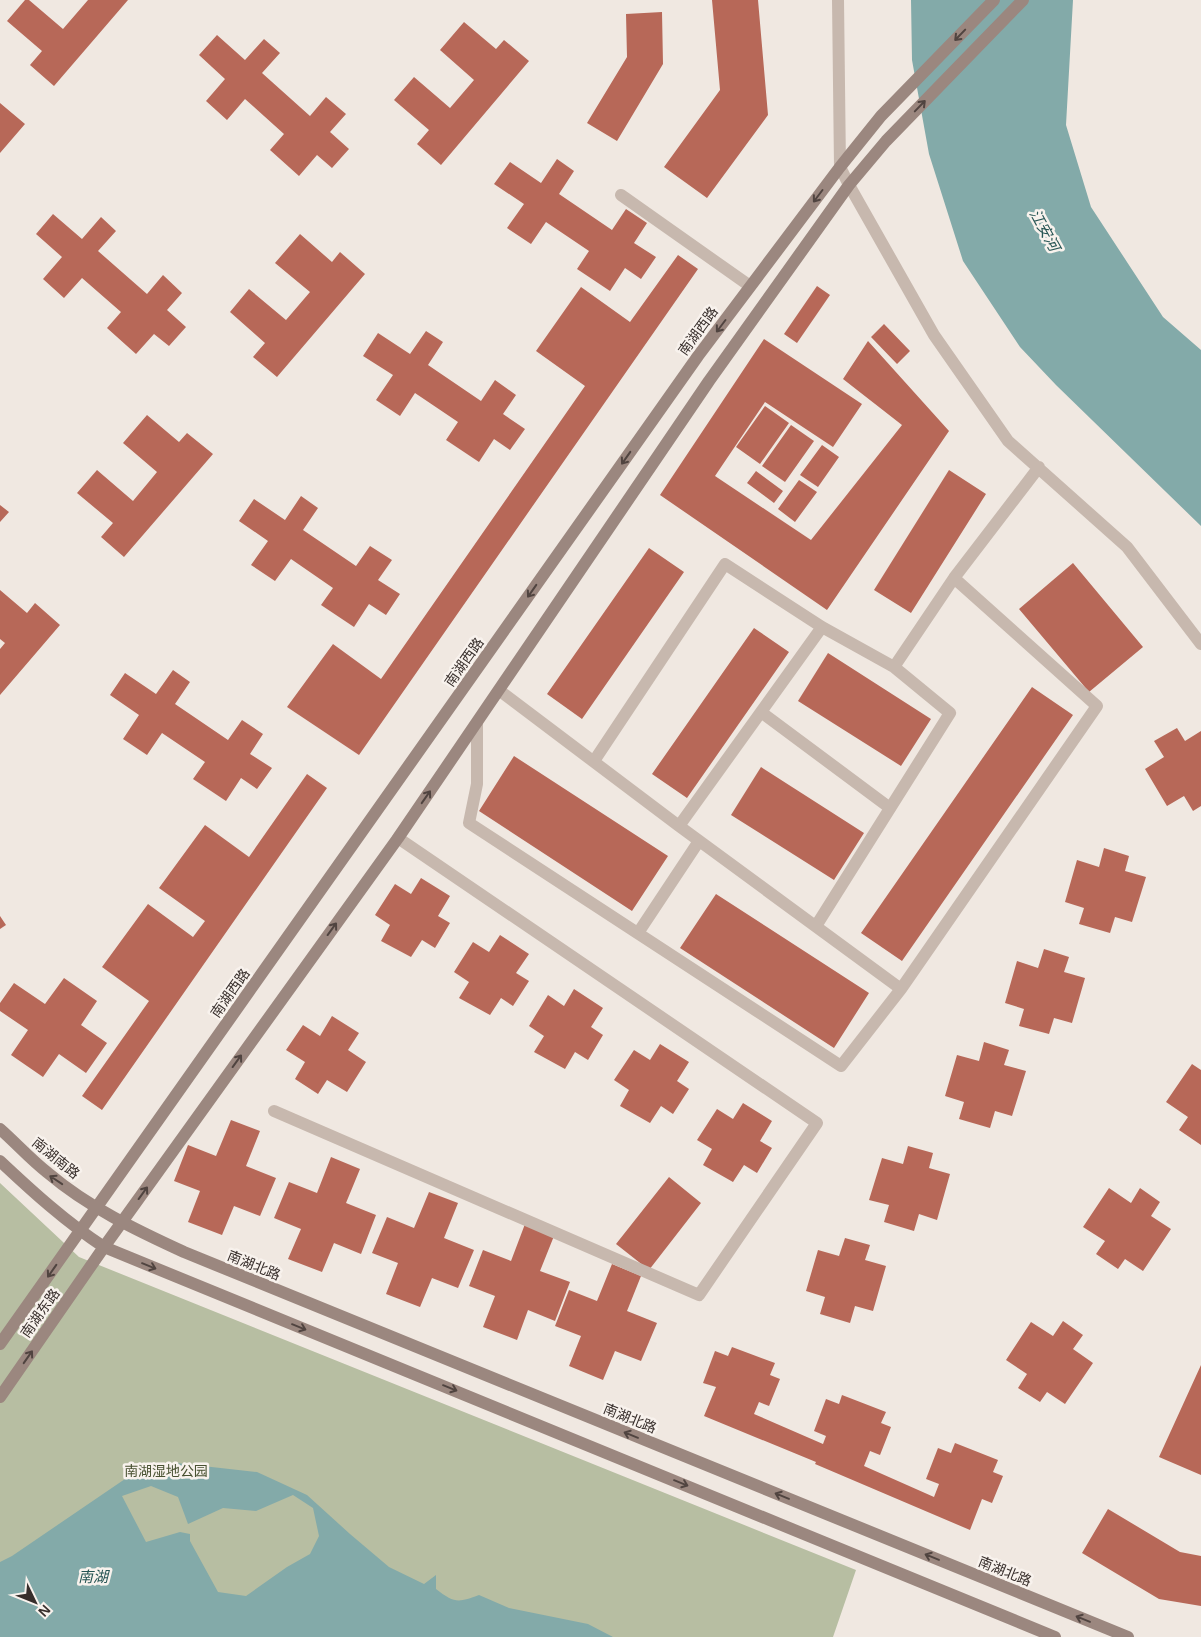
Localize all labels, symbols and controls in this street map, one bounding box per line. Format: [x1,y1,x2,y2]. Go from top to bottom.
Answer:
one-way arrow [954,29,966,41]
one-way arrow [914,100,926,112]
one-way arrow [813,189,823,203]
water label: 江安河 [1027,206,1065,256]
street label: 南湖西路 [675,304,721,358]
one-way arrow [715,319,726,332]
one-way arrow [621,451,631,465]
one-way arrow [527,584,537,598]
street label: 南湖西路 [441,634,487,690]
one-way arrow [421,790,432,804]
one-way arrow [327,923,338,937]
street label: 南湖西路 [207,965,253,1021]
one-way arrow [232,1055,243,1068]
street label: 南湖南路 [29,1134,83,1182]
one-way arrow [50,1175,64,1185]
one-way arrow [137,1187,148,1200]
street label: 南湖北路 [225,1247,283,1283]
one-way arrow [141,1261,156,1271]
one-way arrow [47,1264,57,1278]
street label: 南湖东路 [17,1285,63,1341]
one-way arrow [291,1323,307,1332]
one-way arrow [23,1350,33,1364]
one-way arrow [442,1384,457,1393]
street label: 南湖北路 [601,1400,659,1436]
one-way arrow [624,1429,639,1439]
park label: 南湖湿地公园 [124,1463,208,1479]
one-way arrow [673,1479,688,1488]
one-way arrow [775,1491,790,1500]
one-way arrow [925,1552,940,1562]
street label: 南湖北路 [976,1553,1034,1589]
water label: 南湖 [78,1568,110,1585]
north arrow [10,1577,60,1627]
text: N [35,1602,54,1620]
one-way arrow [1076,1613,1091,1623]

